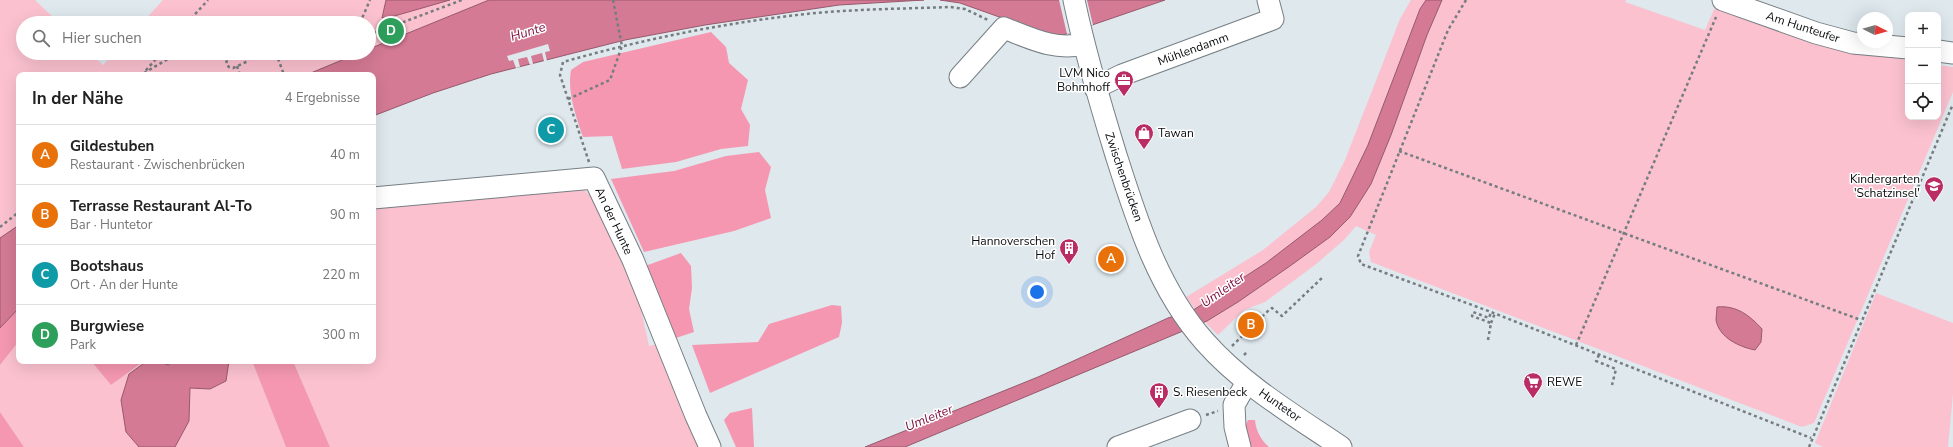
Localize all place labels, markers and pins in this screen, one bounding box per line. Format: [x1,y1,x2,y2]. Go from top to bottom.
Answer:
pin: D [378,16,404,46]
place label: LVM Nico Bohmhoff [1057,65,1111,95]
office icon: LVM Nico Bohmhoff [1113,69,1135,97]
pin: C [538,115,564,145]
shop icon: Tawan [1133,122,1155,150]
place label: Tawan [1158,125,1194,141]
place label: Kindergarten 'Schatzinsel' [1850,171,1920,201]
school or university icon: Kindergarten 'Schatzinsel' [1923,175,1945,203]
place label: Hannoverschen Hof [971,233,1056,263]
building icon: Hannoverschen Hof [1058,237,1080,265]
pin: A [1098,244,1124,274]
pin: B [1238,310,1264,340]
supermarket icon: REWE [1522,371,1544,399]
place label: REWE [1547,374,1582,390]
building icon: S. Riesenbeck [1148,381,1170,409]
place label: S. Riesenbeck [1173,384,1248,400]

